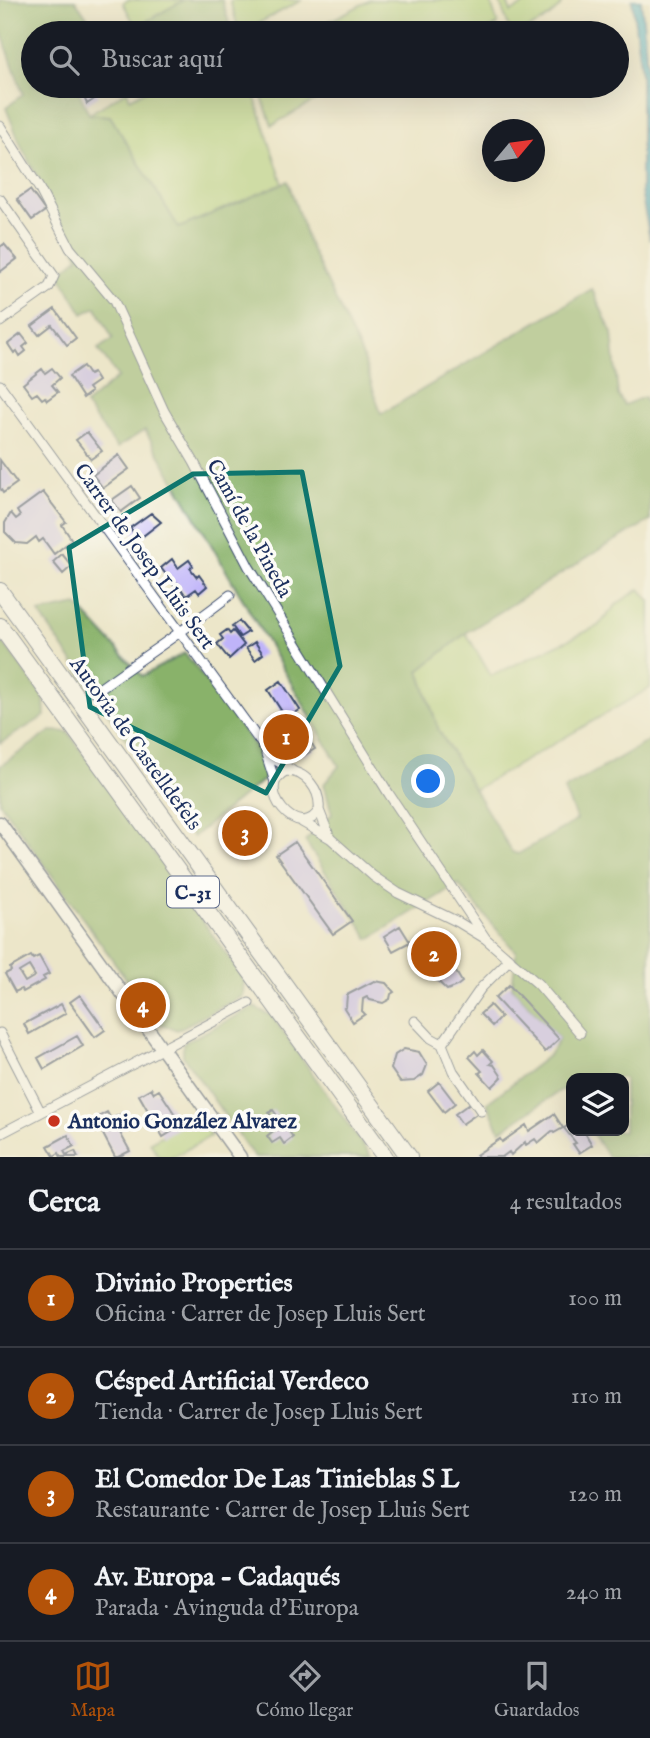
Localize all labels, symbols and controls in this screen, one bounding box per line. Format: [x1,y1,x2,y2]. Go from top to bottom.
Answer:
search box [21,21,629,98]
icon: search [45,41,83,79]
text: Buscar aquí [101,43,223,76]
north arrow [482,119,545,182]
street label: Camí de la Pineda [200,455,298,604]
street label: Carrer de Josep Lluis Sert [67,459,220,655]
street label: Autovia de Castelldefels [62,651,207,836]
pin: 1 [263,711,309,763]
your location [411,764,445,798]
pin: 3 [222,807,268,859]
road number: C-31 [167,876,219,908]
pin: 2 [411,928,457,980]
pin: 4 [120,979,166,1031]
map controls [566,1073,629,1136]
button: layers [566,1073,629,1136]
place label: Antonio González Alvarez [67,1109,297,1136]
marker: Antonio González Alvarez [46,1113,62,1129]
text: Cerca [28,1184,100,1222]
text: 4 resultados [510,1188,622,1217]
text: Divinio Properties [95,1267,293,1300]
text: 1 [47,1284,55,1313]
text: 100 m [568,1284,622,1313]
text: Oficina · Carrer de Josep Lluis Sert [95,1300,426,1329]
text: Césped Artificial Verdeco [95,1365,369,1398]
text: 2 [46,1382,56,1411]
text: 110 m [571,1382,622,1411]
text: Tienda · Carrer de Josep Lluis Sert [95,1398,423,1427]
text: El Comedor De Las Tinieblas S L [95,1463,459,1496]
text: 3 [47,1480,55,1509]
text: 120 m [569,1480,622,1509]
text: Restaurante · Carrer de Josep Lluis Sert [95,1496,470,1525]
text: Av. Europa - Cadaqués [95,1561,340,1594]
text: 4 [45,1578,57,1607]
text: 240 m [566,1578,622,1607]
text: Parada · Avinguda d'Europa [95,1594,359,1623]
tab: Mapa [70,1657,115,1723]
tab: Cómo llegar [256,1657,353,1723]
tab: Guardados [494,1657,580,1723]

